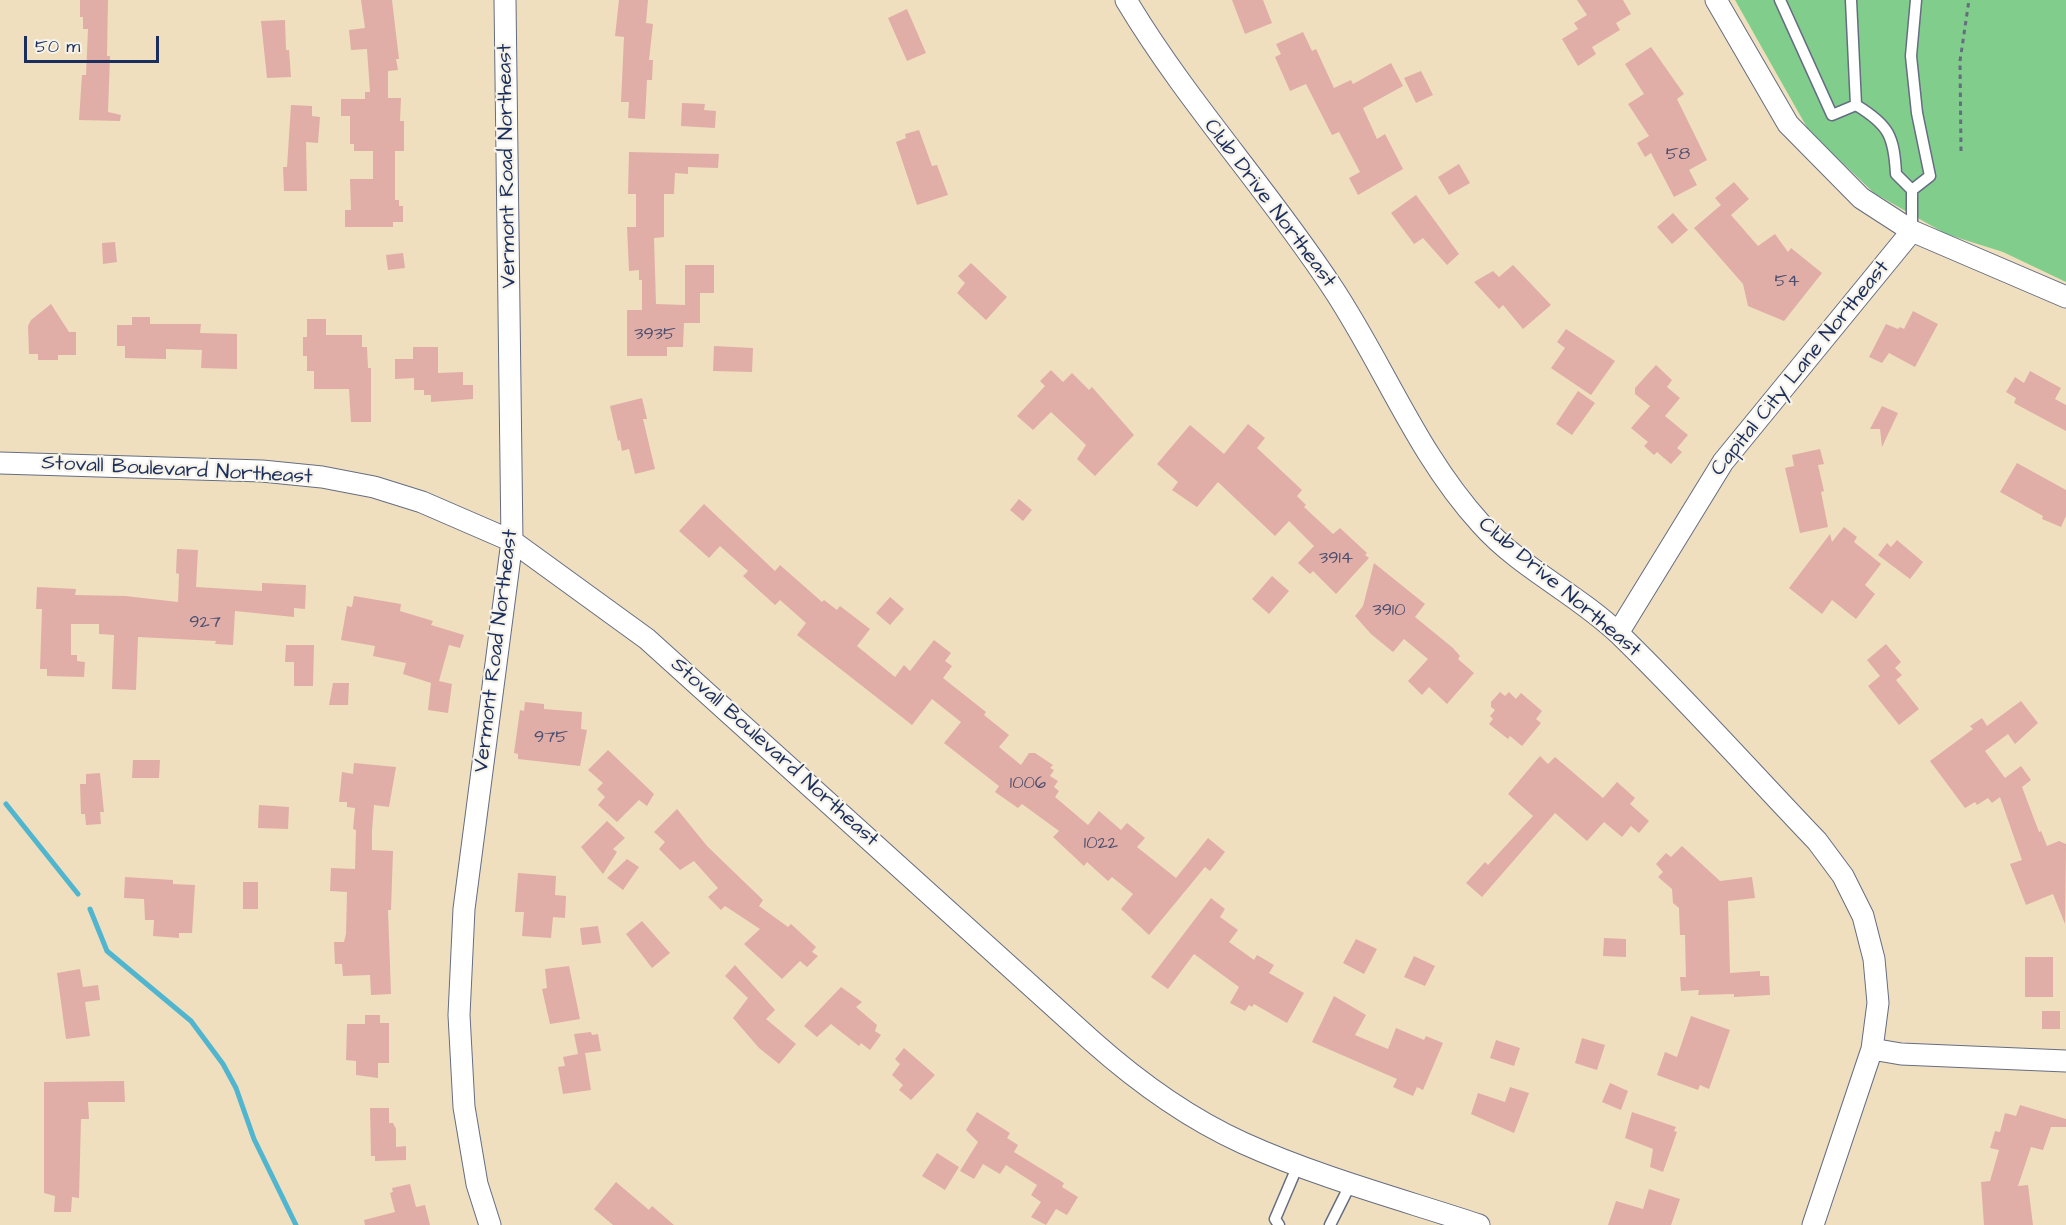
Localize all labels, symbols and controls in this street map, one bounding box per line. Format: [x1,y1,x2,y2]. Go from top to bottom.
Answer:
scale bar [27,24,162,62]
text: 50 m [35,34,80,59]
street label: Vermont Road Northeast [493,43,523,289]
street label: Club Drive Northeast [1197,115,1341,293]
house number: 58 [1666,144,1690,166]
street label: Capital City Lane Northeast [1706,256,1896,482]
house number: 54 [1775,271,1799,293]
house number: 3935 [634,324,676,346]
street label: Stovall Boulevard Northeast [41,451,313,491]
street label: Club Drive Northeast [1473,513,1645,663]
street label: Vermont Road Northeast [470,528,524,774]
house number: 3914 [1319,548,1353,570]
house number: 3910 [1372,600,1406,622]
house number: 927 [189,612,221,634]
street label: Stovall Boulevard Northeast [665,653,883,853]
house number: 975 [534,727,568,749]
house number: 1006 [1010,773,1046,795]
house number: 1022 [1084,833,1118,855]

